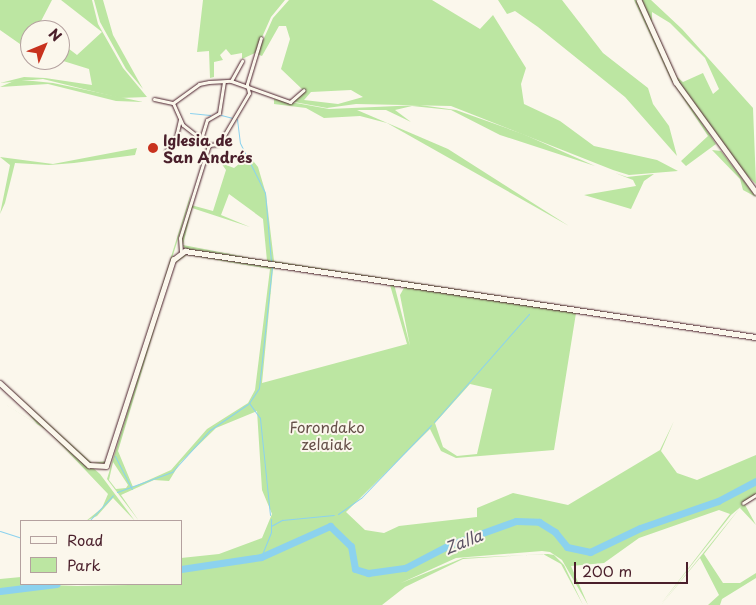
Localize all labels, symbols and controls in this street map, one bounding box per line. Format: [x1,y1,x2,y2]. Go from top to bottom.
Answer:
north arrow [20,20,70,70]
text: N [44,23,67,46]
place label: Iglesia de San Andrés [163,130,251,165]
marker: Iglesia de San Andrés [147,142,159,154]
park label: Forondako zelaiak [289,417,365,452]
legend [20,520,182,585]
water label: Zalla [441,525,485,557]
text: Road [67,528,103,551]
scale bar [576,552,690,584]
text: Park [67,553,101,576]
text: 200 m [582,559,632,582]

